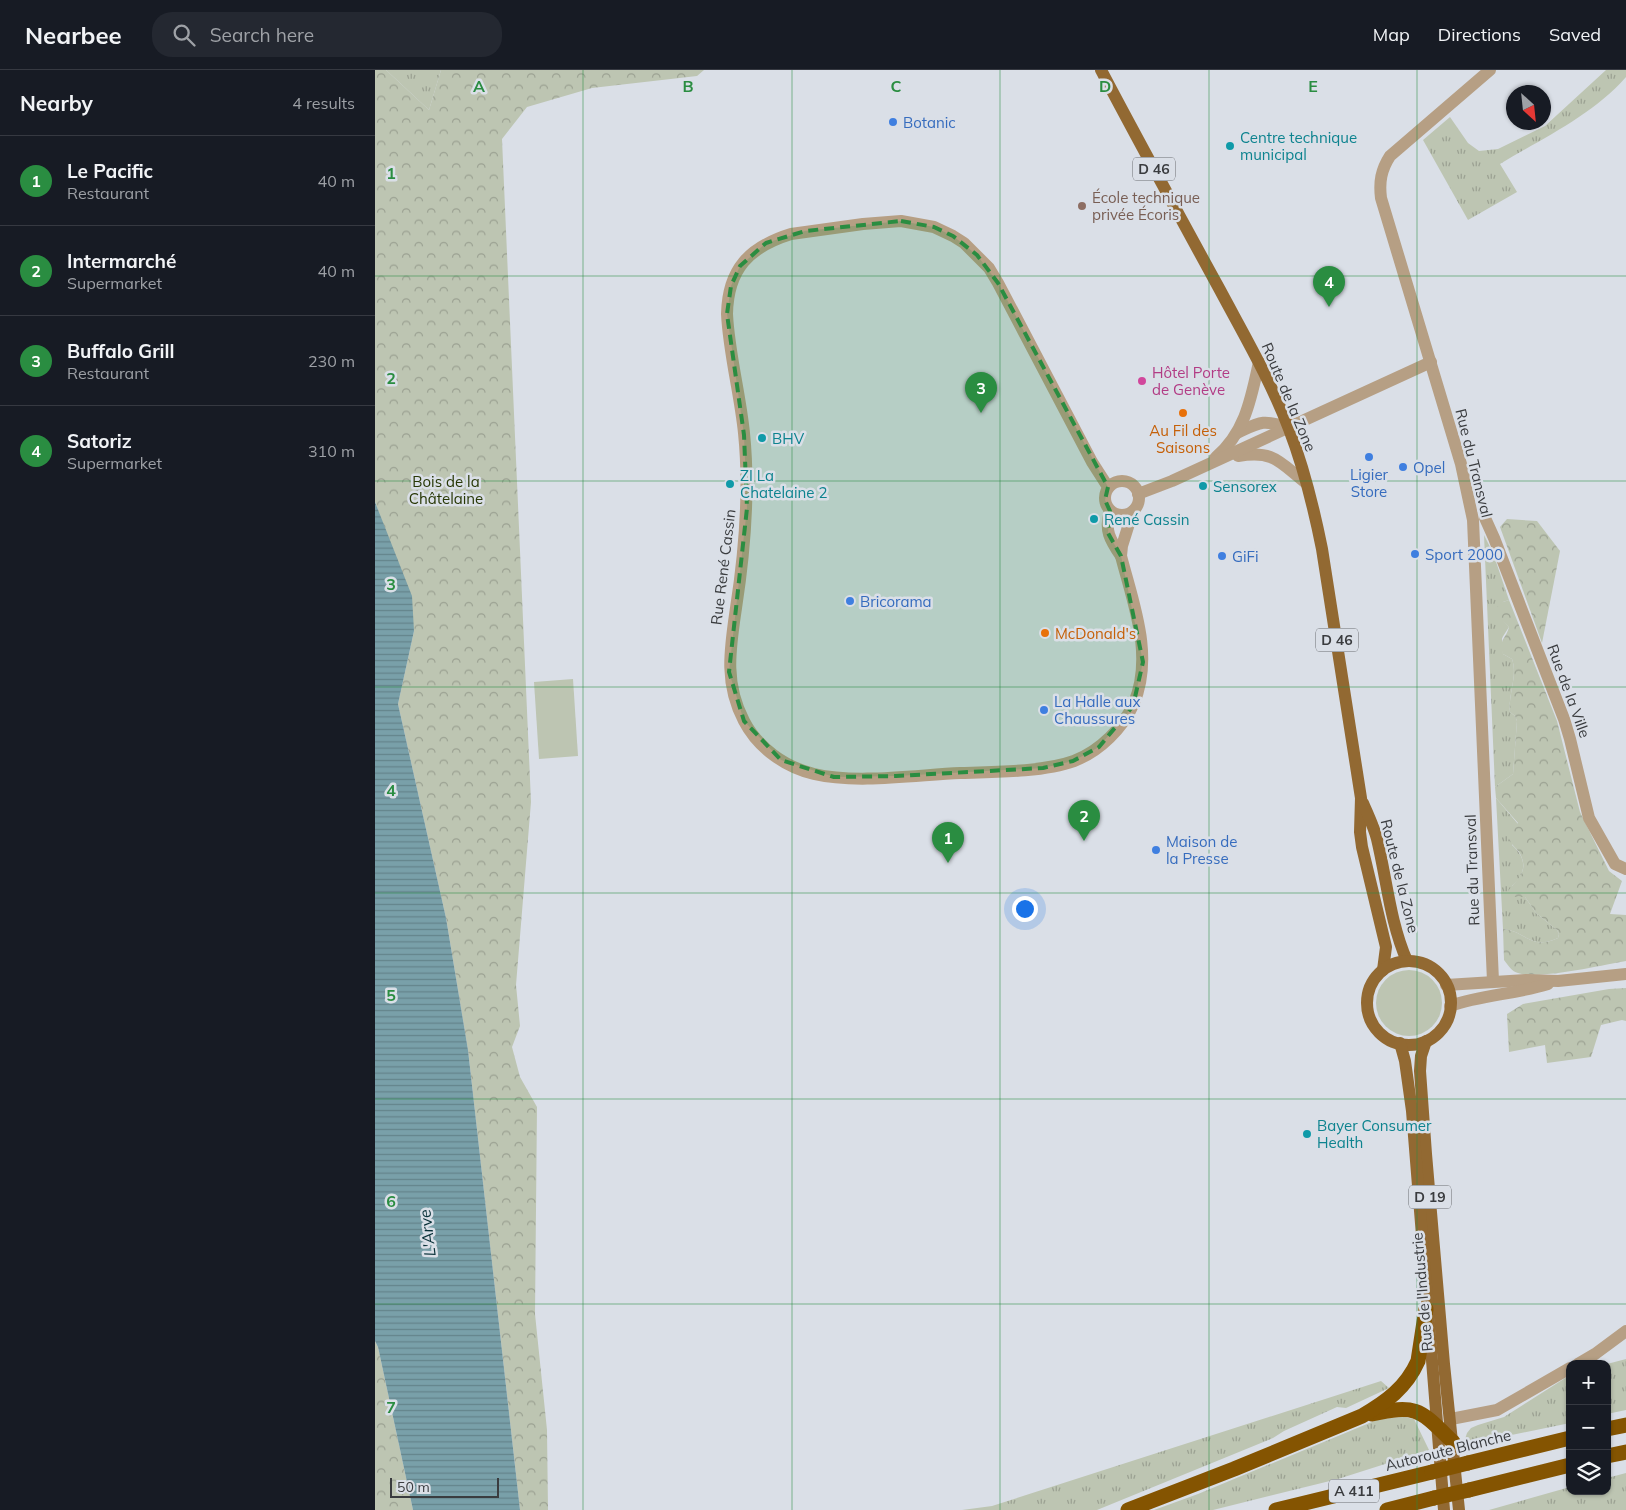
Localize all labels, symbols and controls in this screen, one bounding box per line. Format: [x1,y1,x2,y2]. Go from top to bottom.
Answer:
search box [152,12,502,57]
text: Nearbee [25,20,122,50]
icon: search [170,21,198,49]
text: Search here [210,23,314,47]
text: Map [1373,23,1410,46]
text: Directions [1438,23,1521,46]
text: Saved [1549,23,1601,46]
text: A [473,76,485,96]
text: B [682,76,694,96]
text: C [891,76,902,96]
text: D [1099,76,1111,96]
text: E [1308,76,1318,96]
north arrow [1506,85,1551,130]
text: Nearby [20,90,93,116]
text: 4 results [292,93,355,113]
place label: Botanic [903,113,956,132]
marker: Botanic [887,116,899,128]
place label: Centre technique municipal [1240,128,1357,164]
marker: Centre technique municipal [1224,140,1236,152]
road number: D 46 [1133,158,1175,180]
text: Le Pacific [67,159,153,183]
text: 1 [386,163,396,183]
text: 1 [31,171,41,191]
text: 40 m [318,171,355,191]
text: Restaurant [67,183,149,203]
place label: École technique privée Écoris [1092,188,1200,224]
marker: École technique privée Écoris [1076,200,1088,212]
text: Intermarché [67,249,176,273]
text: 2 [31,261,41,281]
text: 40 m [318,261,355,281]
pin: 4 [1313,266,1345,307]
text: Supermarket [67,273,162,293]
text: Buffalo Grill [67,339,174,363]
street label: Route de la Zone [1257,340,1321,454]
text: 3 [31,351,41,371]
text: 230 m [308,351,355,371]
text: Restaurant [67,363,149,383]
place label: Hôtel Porte de Genève [1152,363,1230,399]
text: 2 [386,368,396,388]
pin: 3 [965,372,997,413]
marker: Hôtel Porte de Genève [1136,375,1148,387]
marker: Au Fil des Saisons [1177,407,1189,419]
street label: Rue du Transval [1451,407,1497,519]
place label: Au Fil des Saisons [1149,421,1217,457]
text: Satoriz [67,429,132,453]
place label: BHV [772,429,805,448]
marker: BHV [756,432,768,444]
text: 4 [31,441,41,461]
text: 310 m [308,441,355,461]
marker: Ligier Store [1363,451,1375,463]
text: Supermarket [67,453,162,473]
place label: Opel [1413,458,1445,477]
marker: Opel [1397,461,1409,473]
place label: Ligier Store [1350,465,1389,501]
place label: ZI La Chatelaine 2 [740,466,827,502]
park label: Bois de la Châtelaine [409,472,483,508]
place label: Sensorex [1213,477,1277,496]
marker: ZI La Chatelaine 2 [724,478,736,490]
marker: Sensorex [1197,480,1209,492]
street label: Rue René Cassin [706,508,740,626]
place label: René Cassin [1104,510,1190,529]
marker: René Cassin [1088,513,1100,525]
place label: Sport 2000 [1425,545,1503,564]
place label: GiFi [1232,547,1259,566]
marker: Sport 2000 [1409,548,1421,560]
marker: GiFi [1216,550,1228,562]
text: 3 [386,574,396,594]
place label: Bricorama [860,592,932,611]
marker: Bricorama [844,595,856,607]
place label: McDonald's [1055,624,1136,643]
marker: McDonald's [1039,627,1051,639]
road number: D 46 [1316,628,1358,652]
street label: Rue de la Ville [1543,642,1595,740]
place label: La Halle aux Chaussures [1054,692,1140,728]
marker: La Halle aux Chaussures [1038,704,1050,716]
text: 4 [386,780,396,800]
pin: 2 [1068,800,1100,841]
street label: Rue du Transval [1461,814,1483,926]
street label: Route de la Zone [1377,817,1423,935]
pin: 1 [932,822,964,863]
place label: Maison de la Presse [1166,832,1237,868]
marker: Maison de la Presse [1150,844,1162,856]
your location [1012,896,1038,922]
text: 5 [386,985,396,1005]
place label: Bayer Consumer Health [1317,1116,1432,1152]
marker: Bayer Consumer Health [1301,1128,1313,1140]
road number: D 19 [1409,1186,1451,1208]
text: 6 [386,1191,396,1211]
water label: L'Arve [414,1208,440,1258]
street label: Rue de l'Industrie [1407,1232,1437,1352]
map controls [1566,1360,1611,1495]
button: + [1566,1360,1611,1405]
text: 7 [386,1397,396,1417]
button: − [1566,1405,1611,1450]
street label: Autoroute Blanche [1383,1425,1513,1475]
button: layers [1566,1450,1611,1495]
scale bar [390,1475,499,1498]
text: 50 m [397,1478,430,1496]
road number: A 411 [1329,1480,1379,1502]

